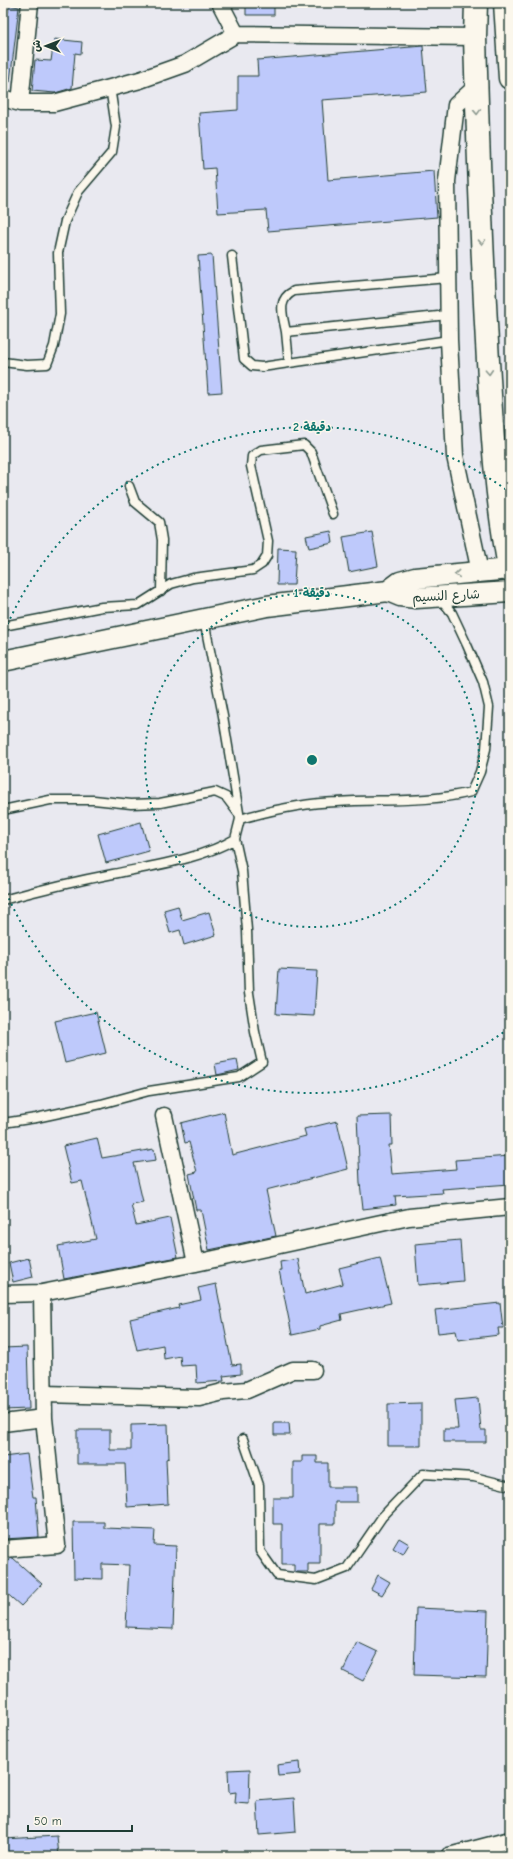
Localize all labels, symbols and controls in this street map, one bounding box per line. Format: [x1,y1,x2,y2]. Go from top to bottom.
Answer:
north arrow [26,26,66,66]
text: ش [30,40,43,52]
one-way arrow [473,109,482,115]
one-way arrow [478,239,486,245]
one-way arrow [484,369,493,375]
text: 2 دقيقة [293,420,331,434]
one-way arrow [454,569,460,578]
text: 1 دقيقة [294,586,331,600]
street label: شارع النسيم [412,586,480,608]
centre of rings [305,753,319,767]
scale bar [28,1807,132,1833]
text: 50 m [34,1814,62,1828]

